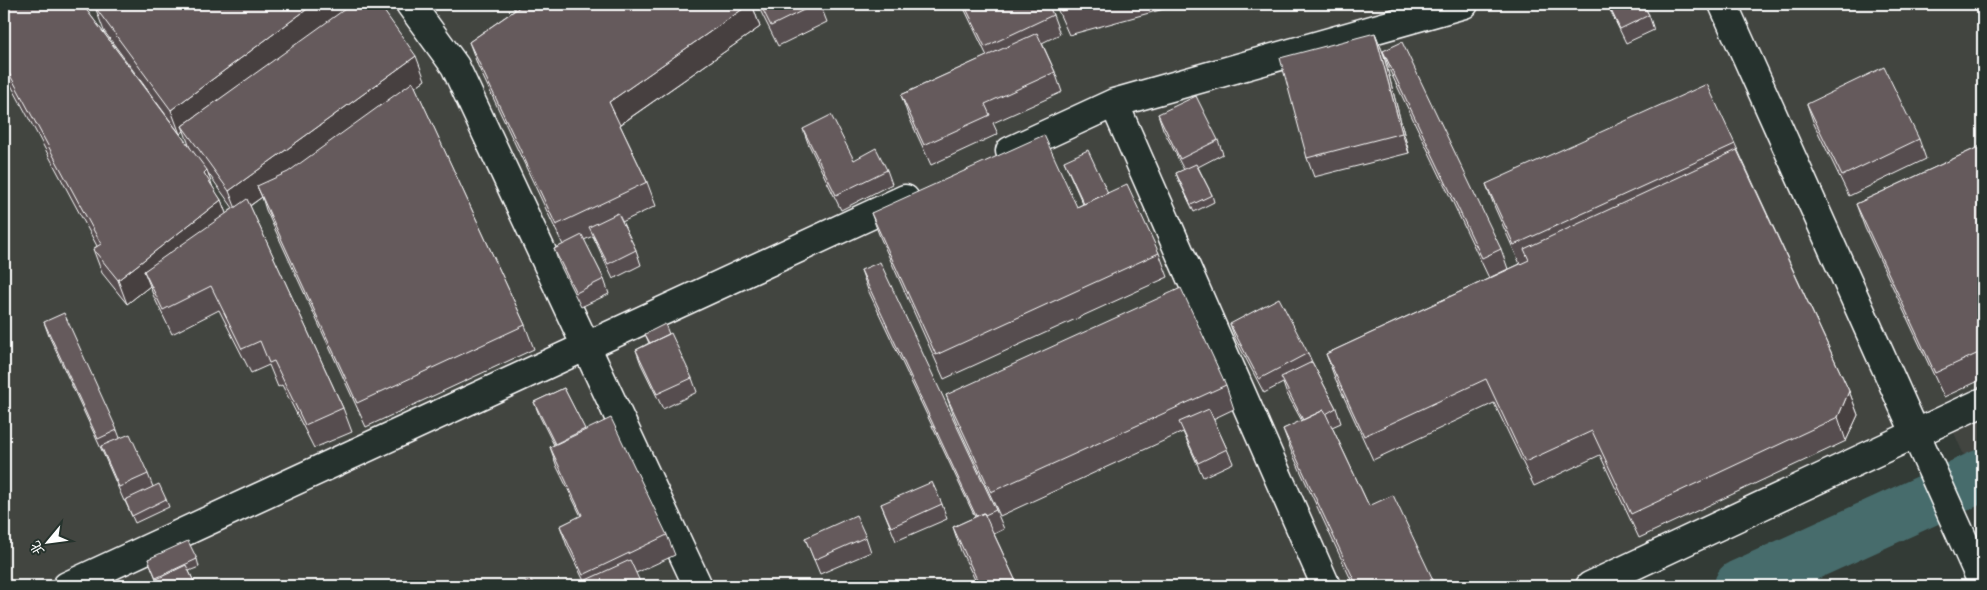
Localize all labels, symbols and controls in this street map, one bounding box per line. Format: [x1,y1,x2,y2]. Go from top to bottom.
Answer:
north arrow [22,518,72,568]
text: 北 [28,537,50,557]

